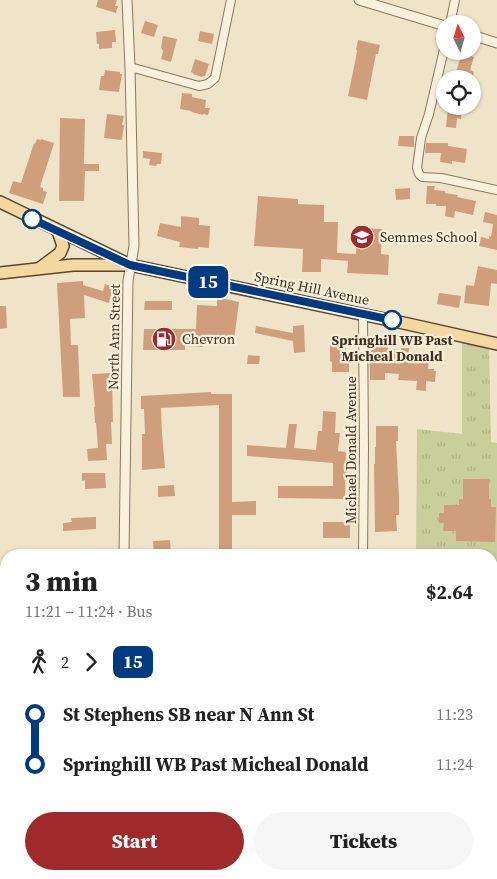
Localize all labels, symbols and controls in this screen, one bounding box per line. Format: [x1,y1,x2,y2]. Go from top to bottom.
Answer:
north arrow [436,15,481,60]
map controls [436,15,481,115]
button: locate [436,70,481,115]
unlabelled marker [22,209,42,229]
school or university icon: Semmes School [349,224,375,250]
place label: Semmes School [380,227,478,247]
line badge: 15 [186,266,230,298]
street label: Spring Hill Avenue [253,266,371,310]
text: 15 [198,269,218,294]
street label: North Ann Street [103,283,125,390]
marker: Springhill WB Past Micheal Donald [382,310,402,330]
fuel station icon: Chevron [151,326,177,352]
place label: Chevron [182,329,236,349]
place label: Springhill WB Past Micheal Donald [332,330,453,366]
street label: Michael Donald Avenue [341,376,361,524]
text: 3 min [25,562,98,600]
text: $2.64 [426,579,473,605]
text: 11:21 – 11:24 · Bus [25,600,153,622]
icon: walk [25,648,53,676]
icon: forward [77,648,105,676]
text: 15 [123,649,143,674]
text: 2 [61,651,69,673]
text: St Stephens SB near N Ann St [63,701,314,727]
text: 11:23 [436,703,473,725]
text: Springhill WB Past Micheal Donald [63,751,369,777]
text: 11:24 [436,753,473,775]
button: Start [25,812,244,870]
button: Tickets [254,812,473,870]

